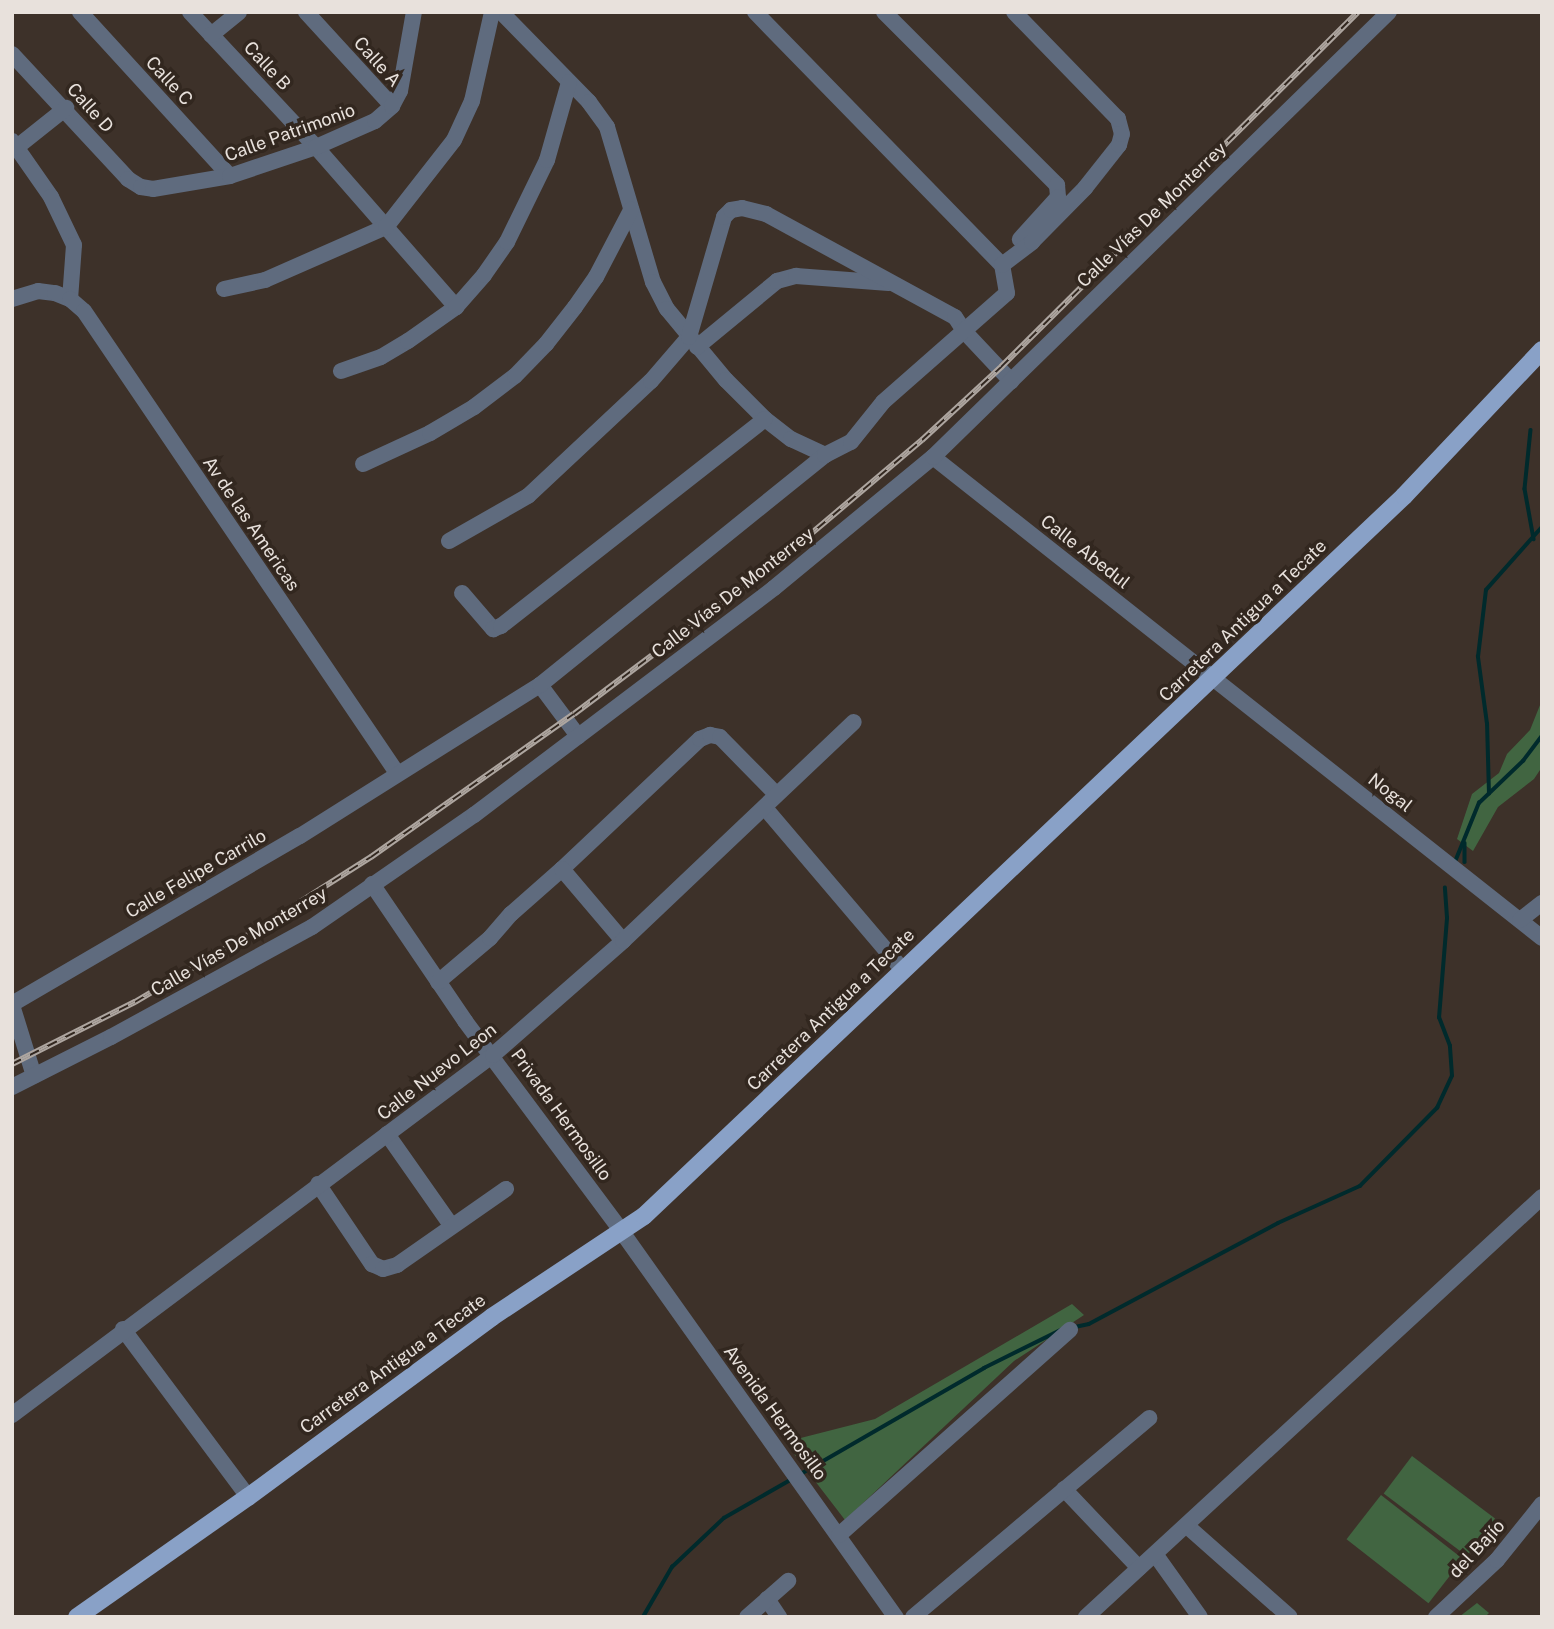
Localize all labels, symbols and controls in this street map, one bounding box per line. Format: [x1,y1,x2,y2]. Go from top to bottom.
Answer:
street label: Calle A [349,33,405,91]
street label: Calle B [239,37,295,95]
street label: Calle C [141,52,197,110]
street label: Calle D [62,79,118,137]
street label: Calle Patrimonio [222,99,358,167]
street label: Calle Vías De Monterrey [1072,138,1232,292]
street label: Av de las Americas [198,453,304,595]
street label: Calle Abedul [1036,510,1134,594]
street label: Calle Vías De Monterrey [647,523,819,663]
street label: Carretera Antigua a Tecate [1155,535,1331,707]
street label: Nogal [1364,769,1416,817]
street label: Calle Felipe Carrilo [122,825,270,923]
street label: Calle Vías De Monterrey [147,883,331,1001]
street label: Carretera Antigua a Tecate [743,924,919,1096]
street label: Calle Nuevo Leon [373,1019,501,1125]
street label: Privada Hermosillo [506,1045,616,1185]
street label: Carretera Antigua a Tecate [296,1289,490,1439]
street label: Avenida Hermosillo [719,1341,831,1485]
street label: del Bajío [1444,1515,1510,1583]

